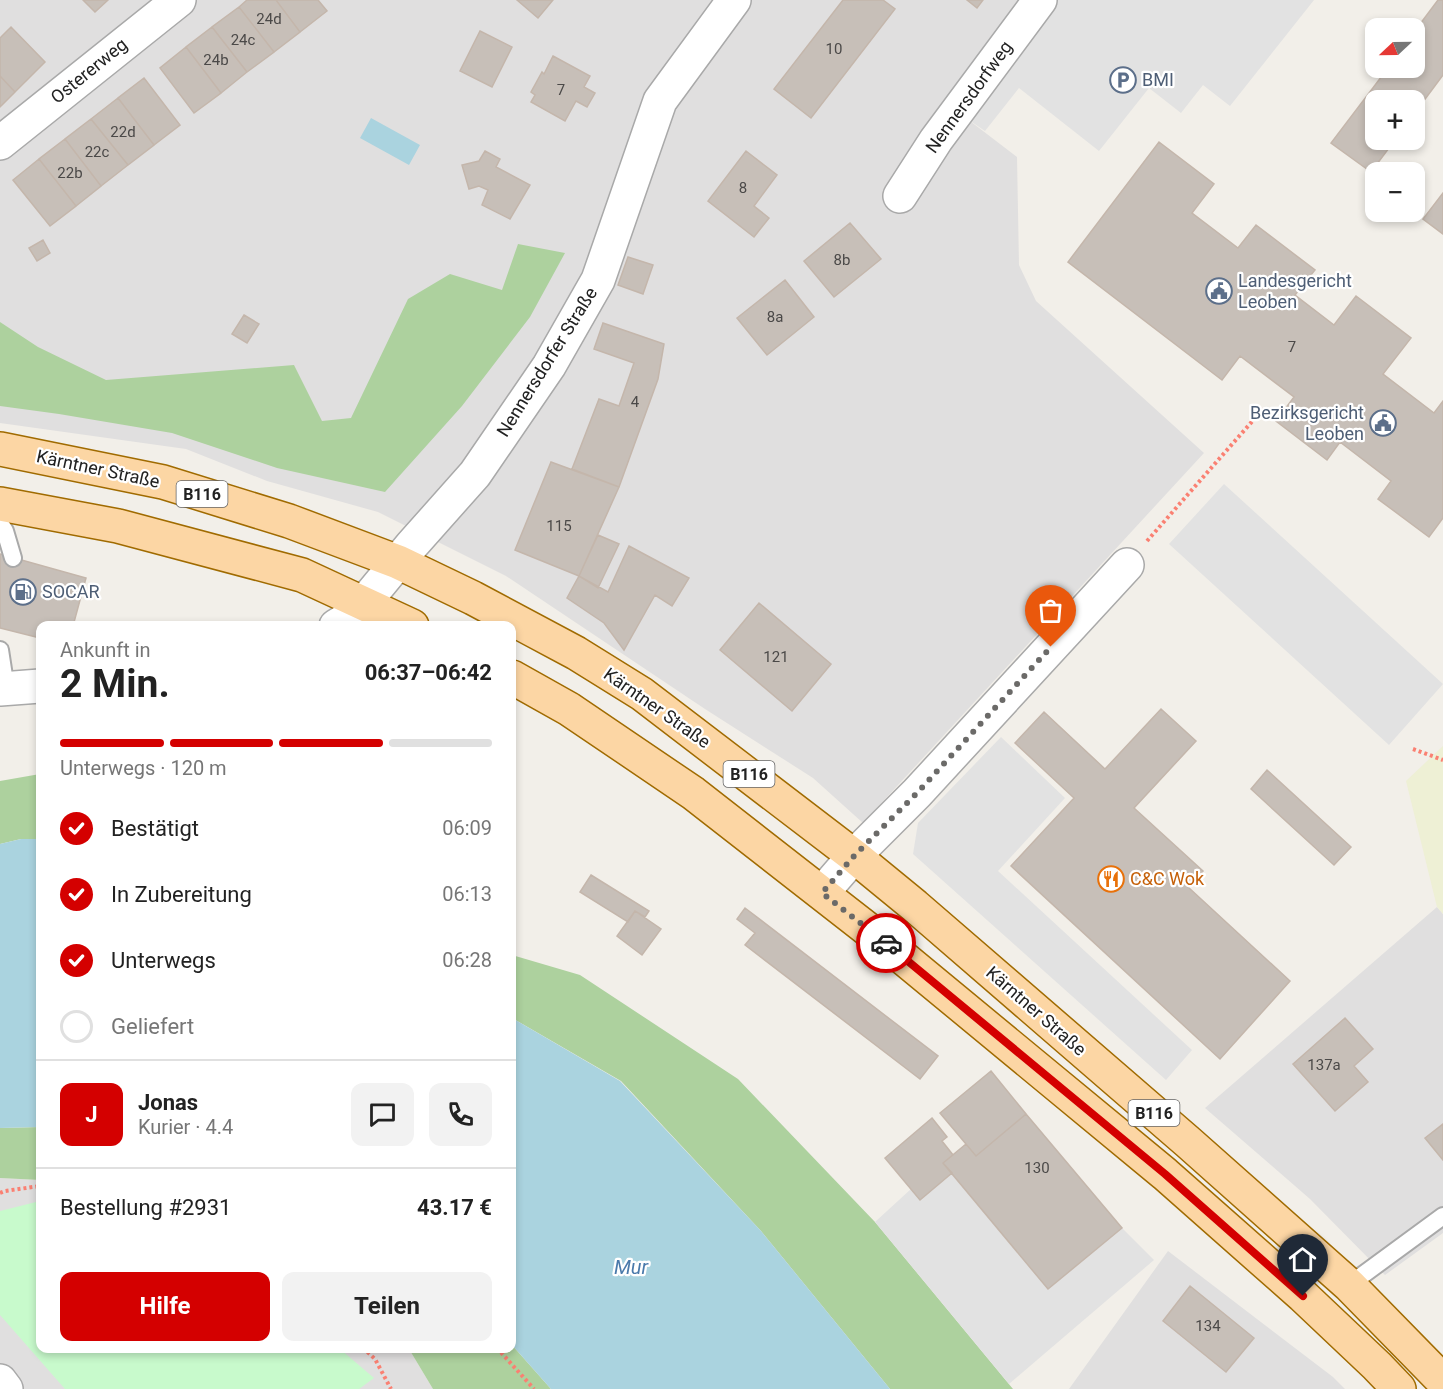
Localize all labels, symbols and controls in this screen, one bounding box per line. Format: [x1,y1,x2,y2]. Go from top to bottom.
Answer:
house number: 24d [256,10,282,28]
north arrow [1365,18,1425,78]
map controls [1365,18,1425,222]
house number: 24c [231,31,256,49]
street label: Ostererweg [46,33,131,108]
street label: Nennersdorfweg [921,37,1016,157]
house number: 10 [826,40,842,58]
house number: 24b [203,51,229,69]
parking icon: BMI [1108,65,1138,95]
place label: BMI [1142,69,1174,90]
house number: 7 [557,81,565,99]
button: + [1365,90,1425,150]
house number: 22d [110,123,136,141]
house number: 22c [85,143,110,161]
button: − [1365,162,1425,222]
house number: 22b [57,164,83,182]
house number: 8 [739,179,747,197]
house number: 8b [834,251,850,269]
place label: Landesgericht Leoben [1238,270,1352,312]
public building icon: Landesgericht Leoben [1204,276,1234,306]
street label: Nennersdorfer Straße [492,283,601,440]
house number: 8a [767,308,783,326]
house number: 7 [1288,338,1296,356]
house number: 4 [631,393,640,411]
place label: Bezirksgericht Leoben [1250,402,1364,444]
public building icon: Bezirksgericht Leoben [1368,408,1398,438]
street label: Kärntner Straße [35,445,162,492]
road number: B116 [176,481,228,507]
house number: 115 [546,517,572,535]
fuel station icon: SOCAR [8,577,38,607]
place label: SOCAR [42,581,100,602]
pin [1025,585,1076,647]
icon: bag [1034,594,1067,627]
text: Ankunft in [60,638,151,662]
house number: 121 [763,648,789,666]
text: 06:37–06:42 [365,660,492,685]
text: 2 Min. [60,661,170,707]
street label: Kärntner Straße [600,663,715,752]
text: Unterwegs · 120 m [60,756,227,780]
road number: B116 [724,761,774,787]
icon: check [60,812,93,845]
text: Bestätigt [111,816,199,841]
text: 06:09 [442,816,492,840]
restaurant icon: C&C Wok [1096,864,1126,894]
place label: C&C Wok [1130,868,1205,889]
icon: check [60,878,93,911]
text: In Zubereitung [111,882,252,907]
text: 06:13 [442,882,492,906]
courier [856,913,916,973]
icon: car [870,927,903,960]
icon: check [60,944,93,977]
text: Unterwegs [111,948,216,973]
text: 06:28 [442,948,492,972]
street label: Kärntner Straße [982,962,1091,1060]
text: Geliefert [111,1014,194,1039]
house number: 137a [1307,1056,1341,1074]
button: chat [351,1083,414,1146]
button: phone [429,1083,492,1146]
text: Jonas [138,1090,198,1115]
road number: B116 [1128,1100,1180,1126]
text: J [85,1102,98,1127]
text: Kurier · 4.4 [138,1115,233,1139]
house number: 130 [1024,1159,1050,1177]
text: Bestellung #2931 [60,1195,231,1220]
text: 43.17 € [417,1195,492,1220]
pin [1277,1234,1328,1296]
icon: home [1286,1243,1319,1276]
water label: Mur [614,1255,650,1279]
button: Hilfe [60,1272,270,1341]
button: Teilen [282,1272,492,1341]
house number: 134 [1195,1317,1221,1335]

